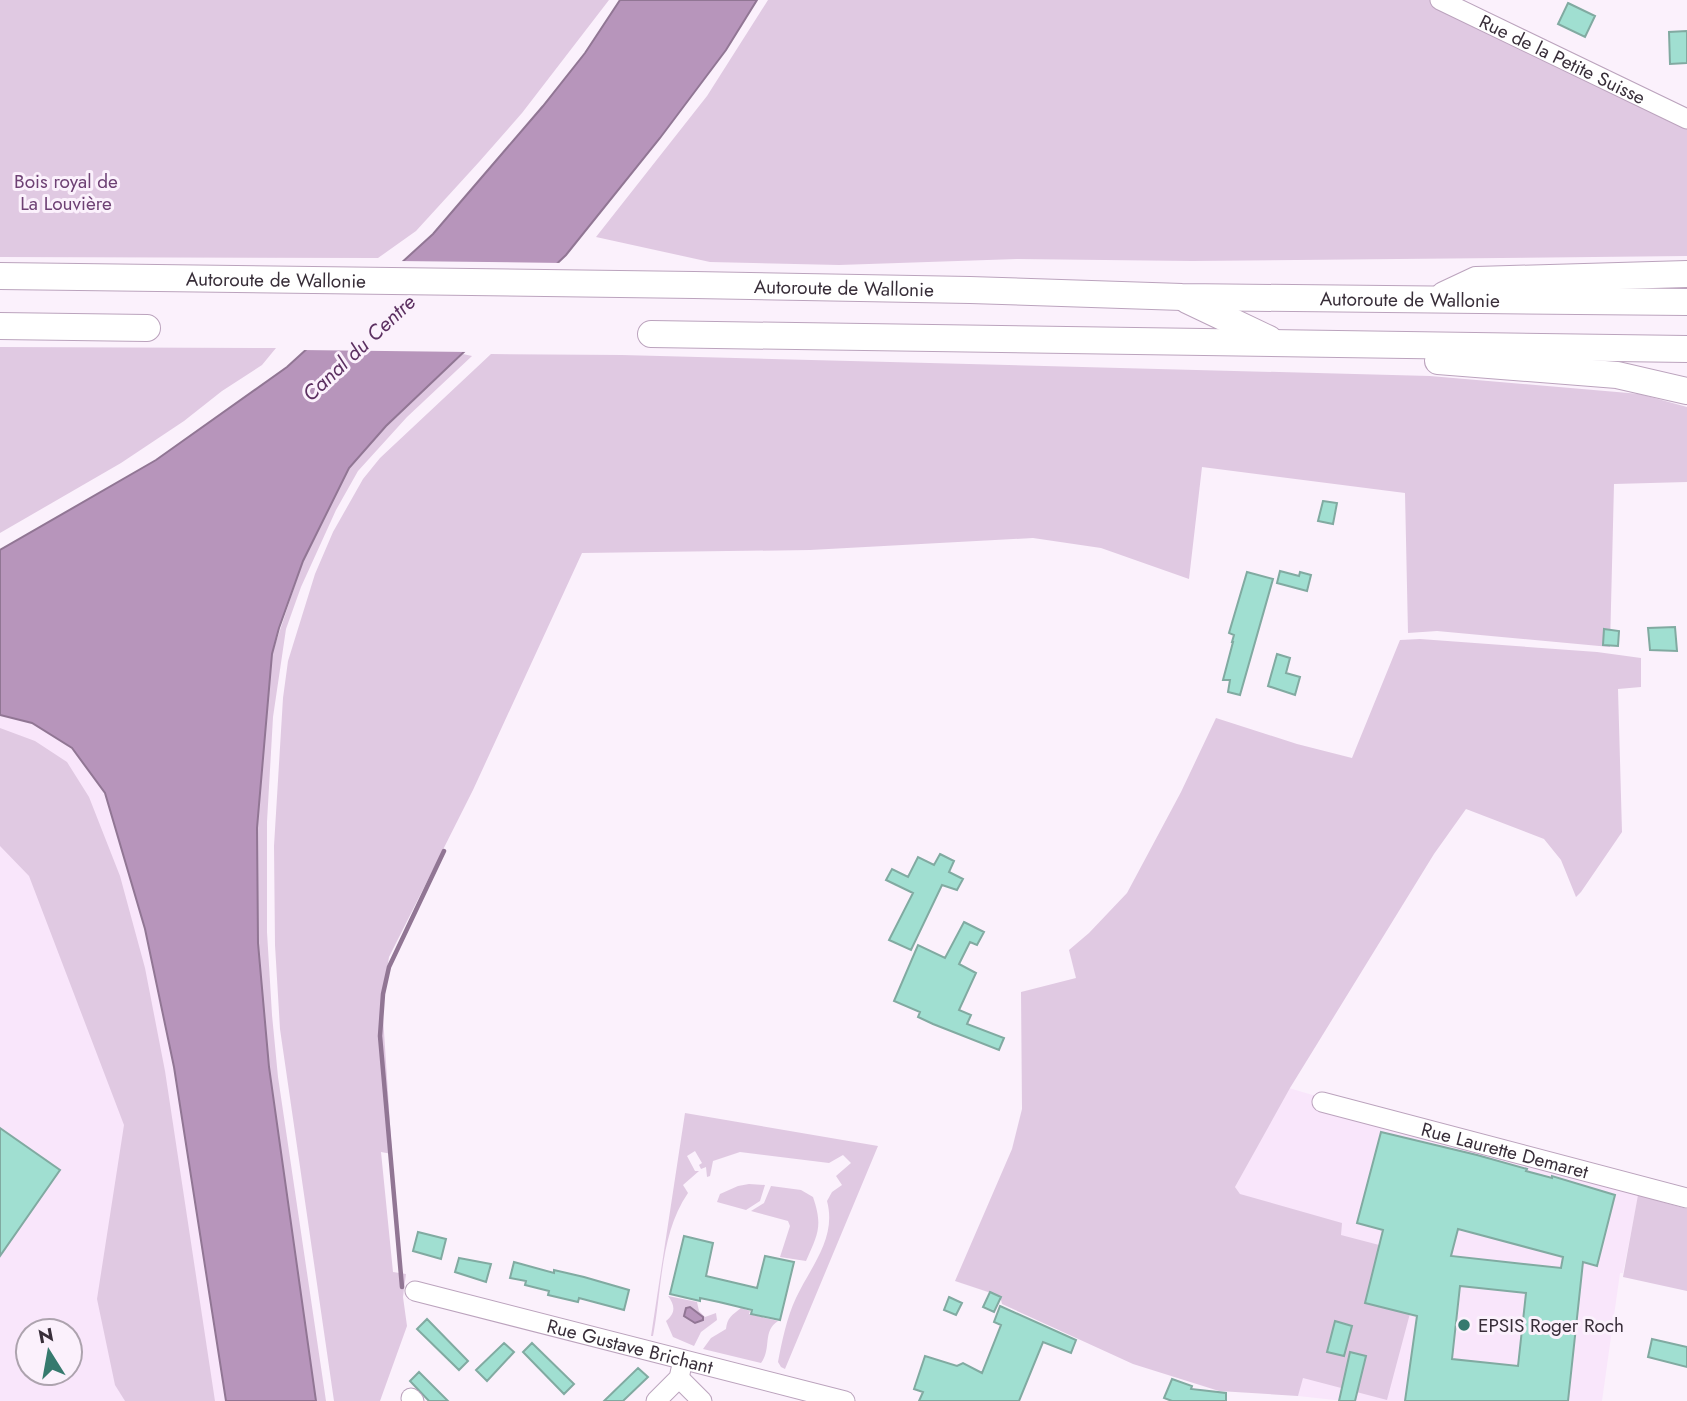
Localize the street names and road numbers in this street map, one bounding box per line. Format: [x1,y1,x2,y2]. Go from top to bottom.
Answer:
street label: Rue de la Petite Suisse [1475,8,1650,111]
street label: Autoroute de Wallonie [186,265,366,295]
street label: Autoroute de Wallonie [754,273,934,303]
street label: Autoroute de Wallonie [1320,285,1500,314]
street label: Rue Laurette Demaret [1418,1116,1592,1186]
street label: Rue Gustave Brichant [544,1312,716,1381]

